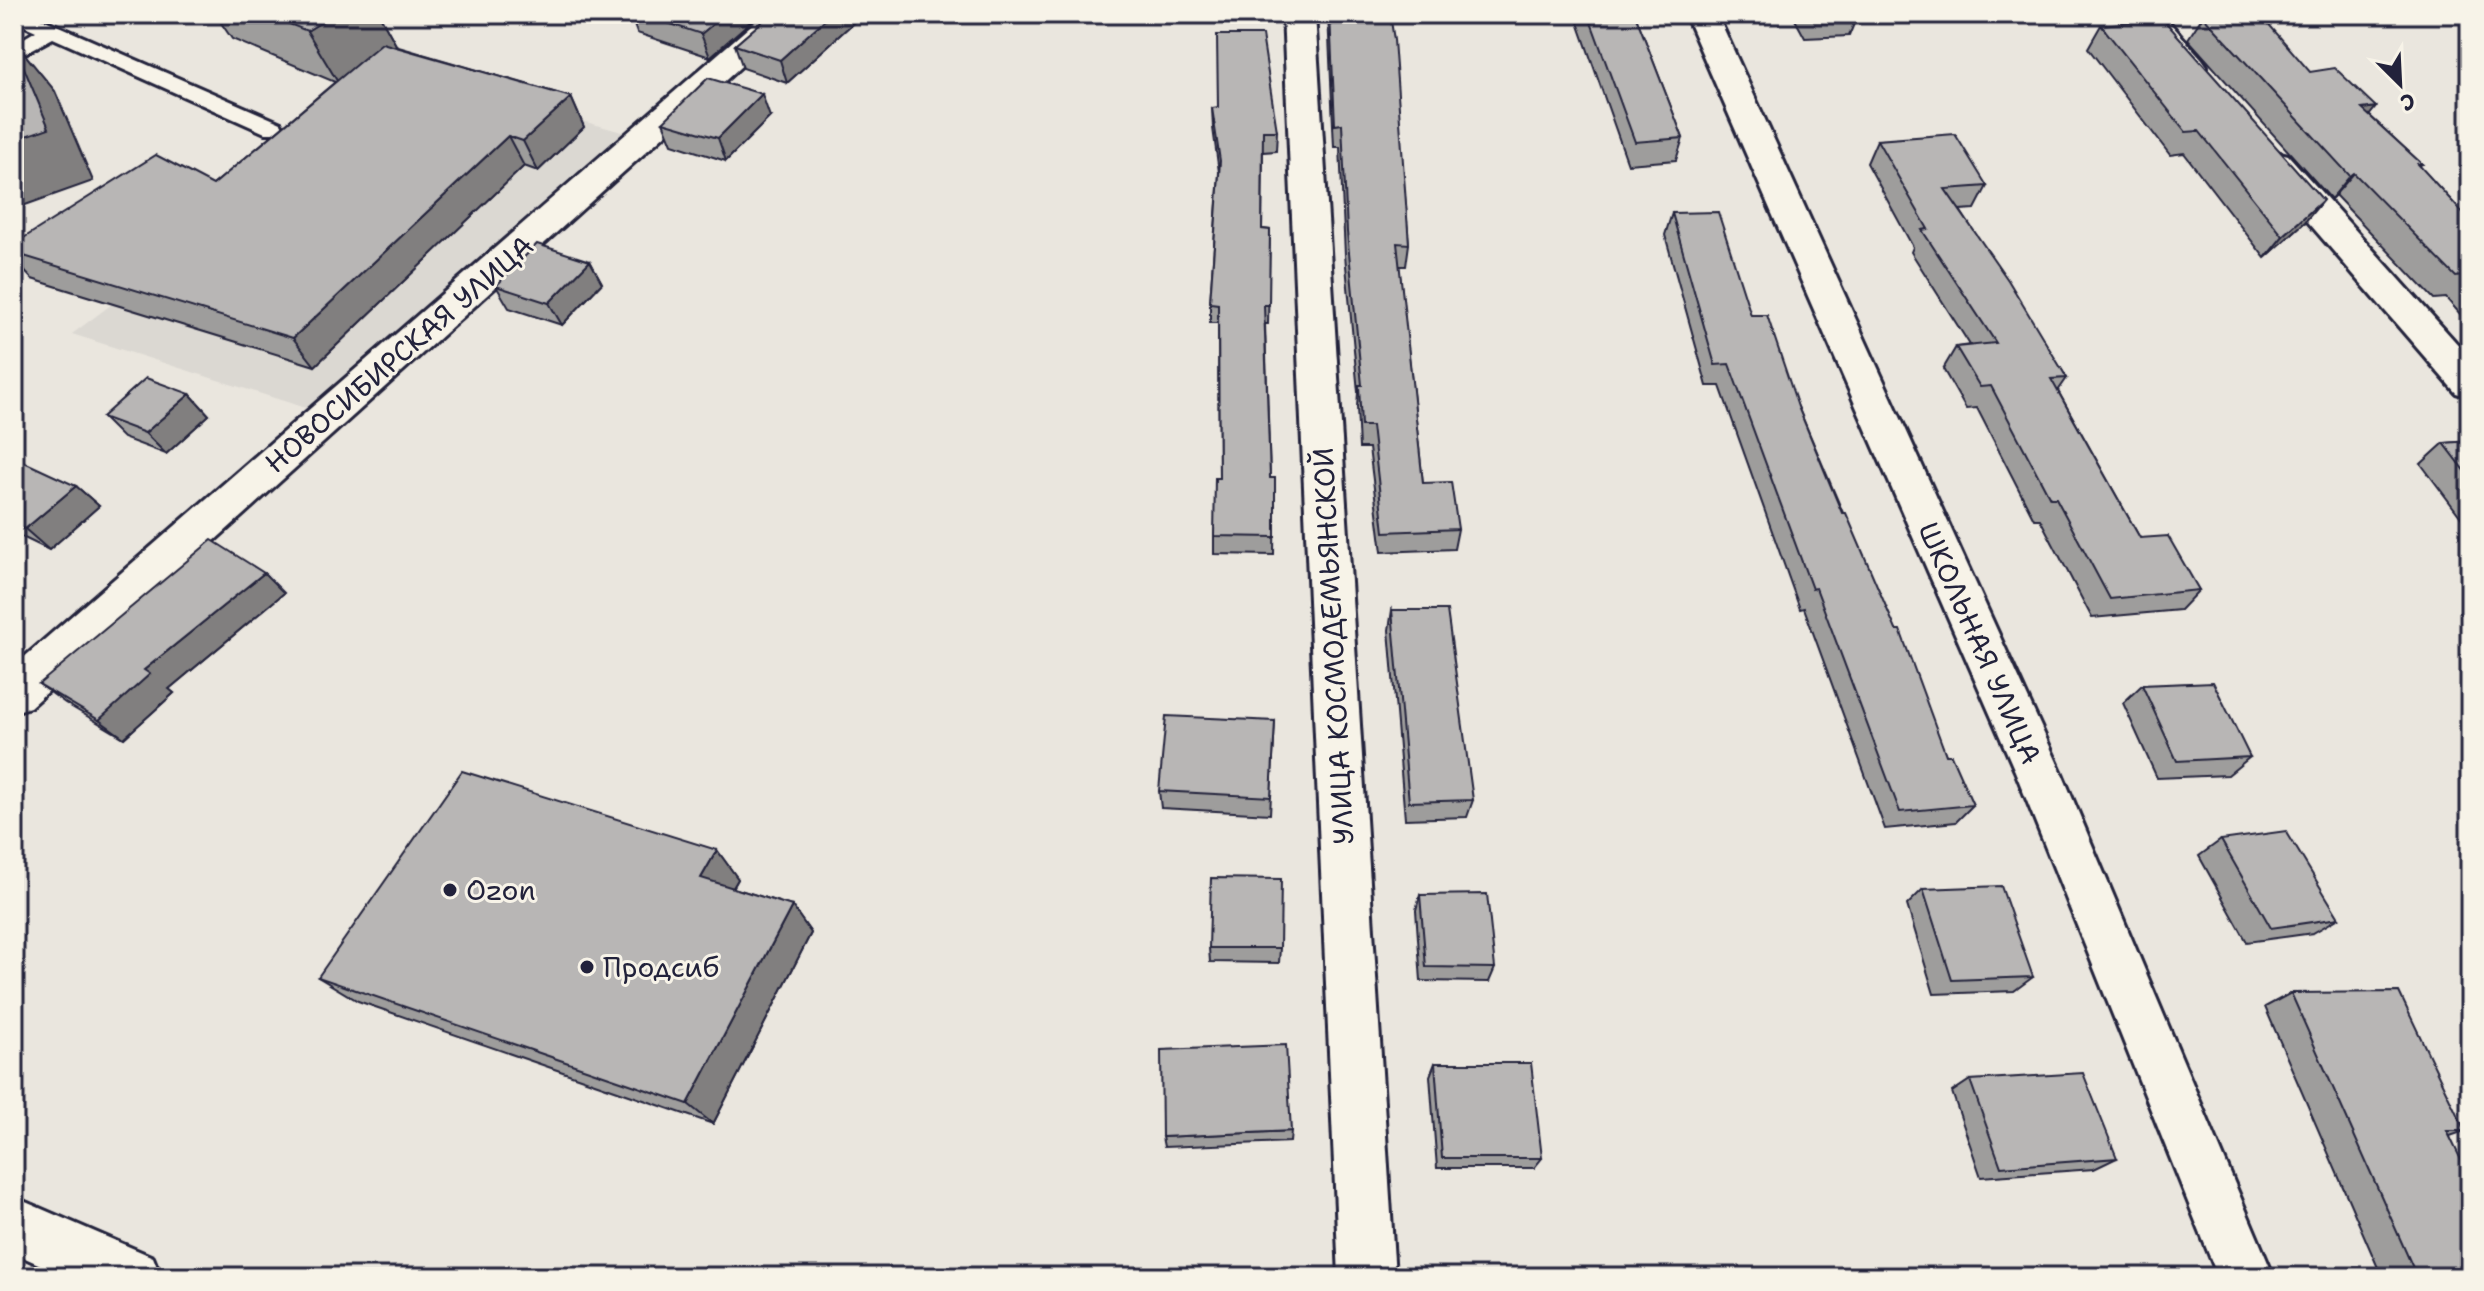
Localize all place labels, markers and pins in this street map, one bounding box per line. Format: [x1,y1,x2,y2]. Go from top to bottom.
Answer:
place label: Ozon [466,871,536,909]
marker: Ozon [441,881,459,899]
place label: Продсиб [603,948,719,986]
marker: Продсиб [578,958,596,976]

